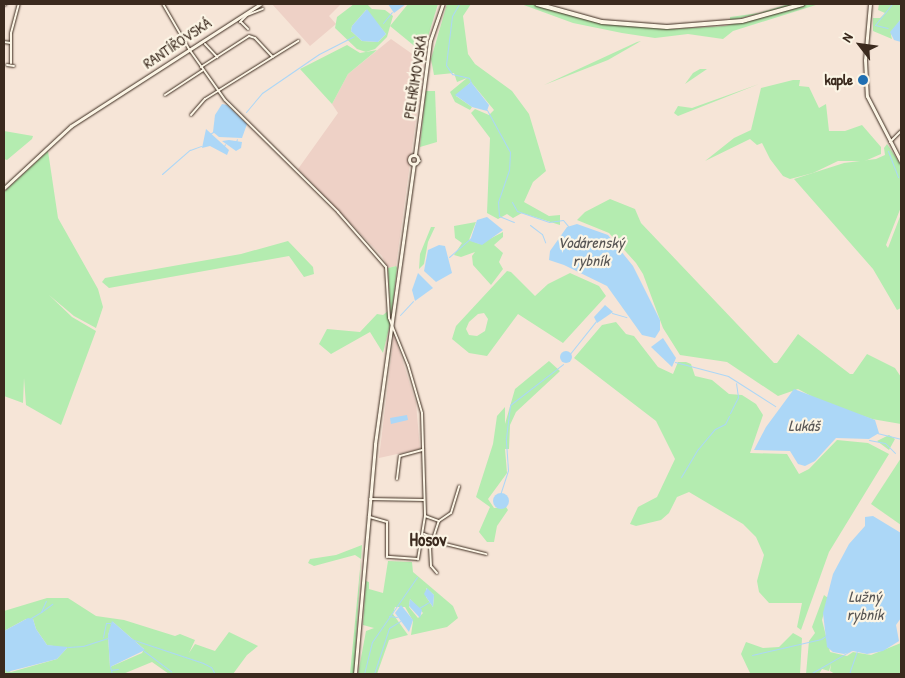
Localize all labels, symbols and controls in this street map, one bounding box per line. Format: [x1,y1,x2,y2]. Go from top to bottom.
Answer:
street label: RANTÍŘOVSKÁ [140,14,214,72]
north arrow [835,20,885,70]
text: N [836,29,857,45]
street label: PELHŘIMOVSKÁ [399,34,431,120]
place label: kaple [825,71,853,89]
marker: kaple [857,74,869,86]
water label: Vodárenský rybník [557,232,625,270]
water label: Lukáš [788,415,820,435]
district label: Hosov [409,529,447,551]
water label: Lužný rybník [847,586,883,624]

